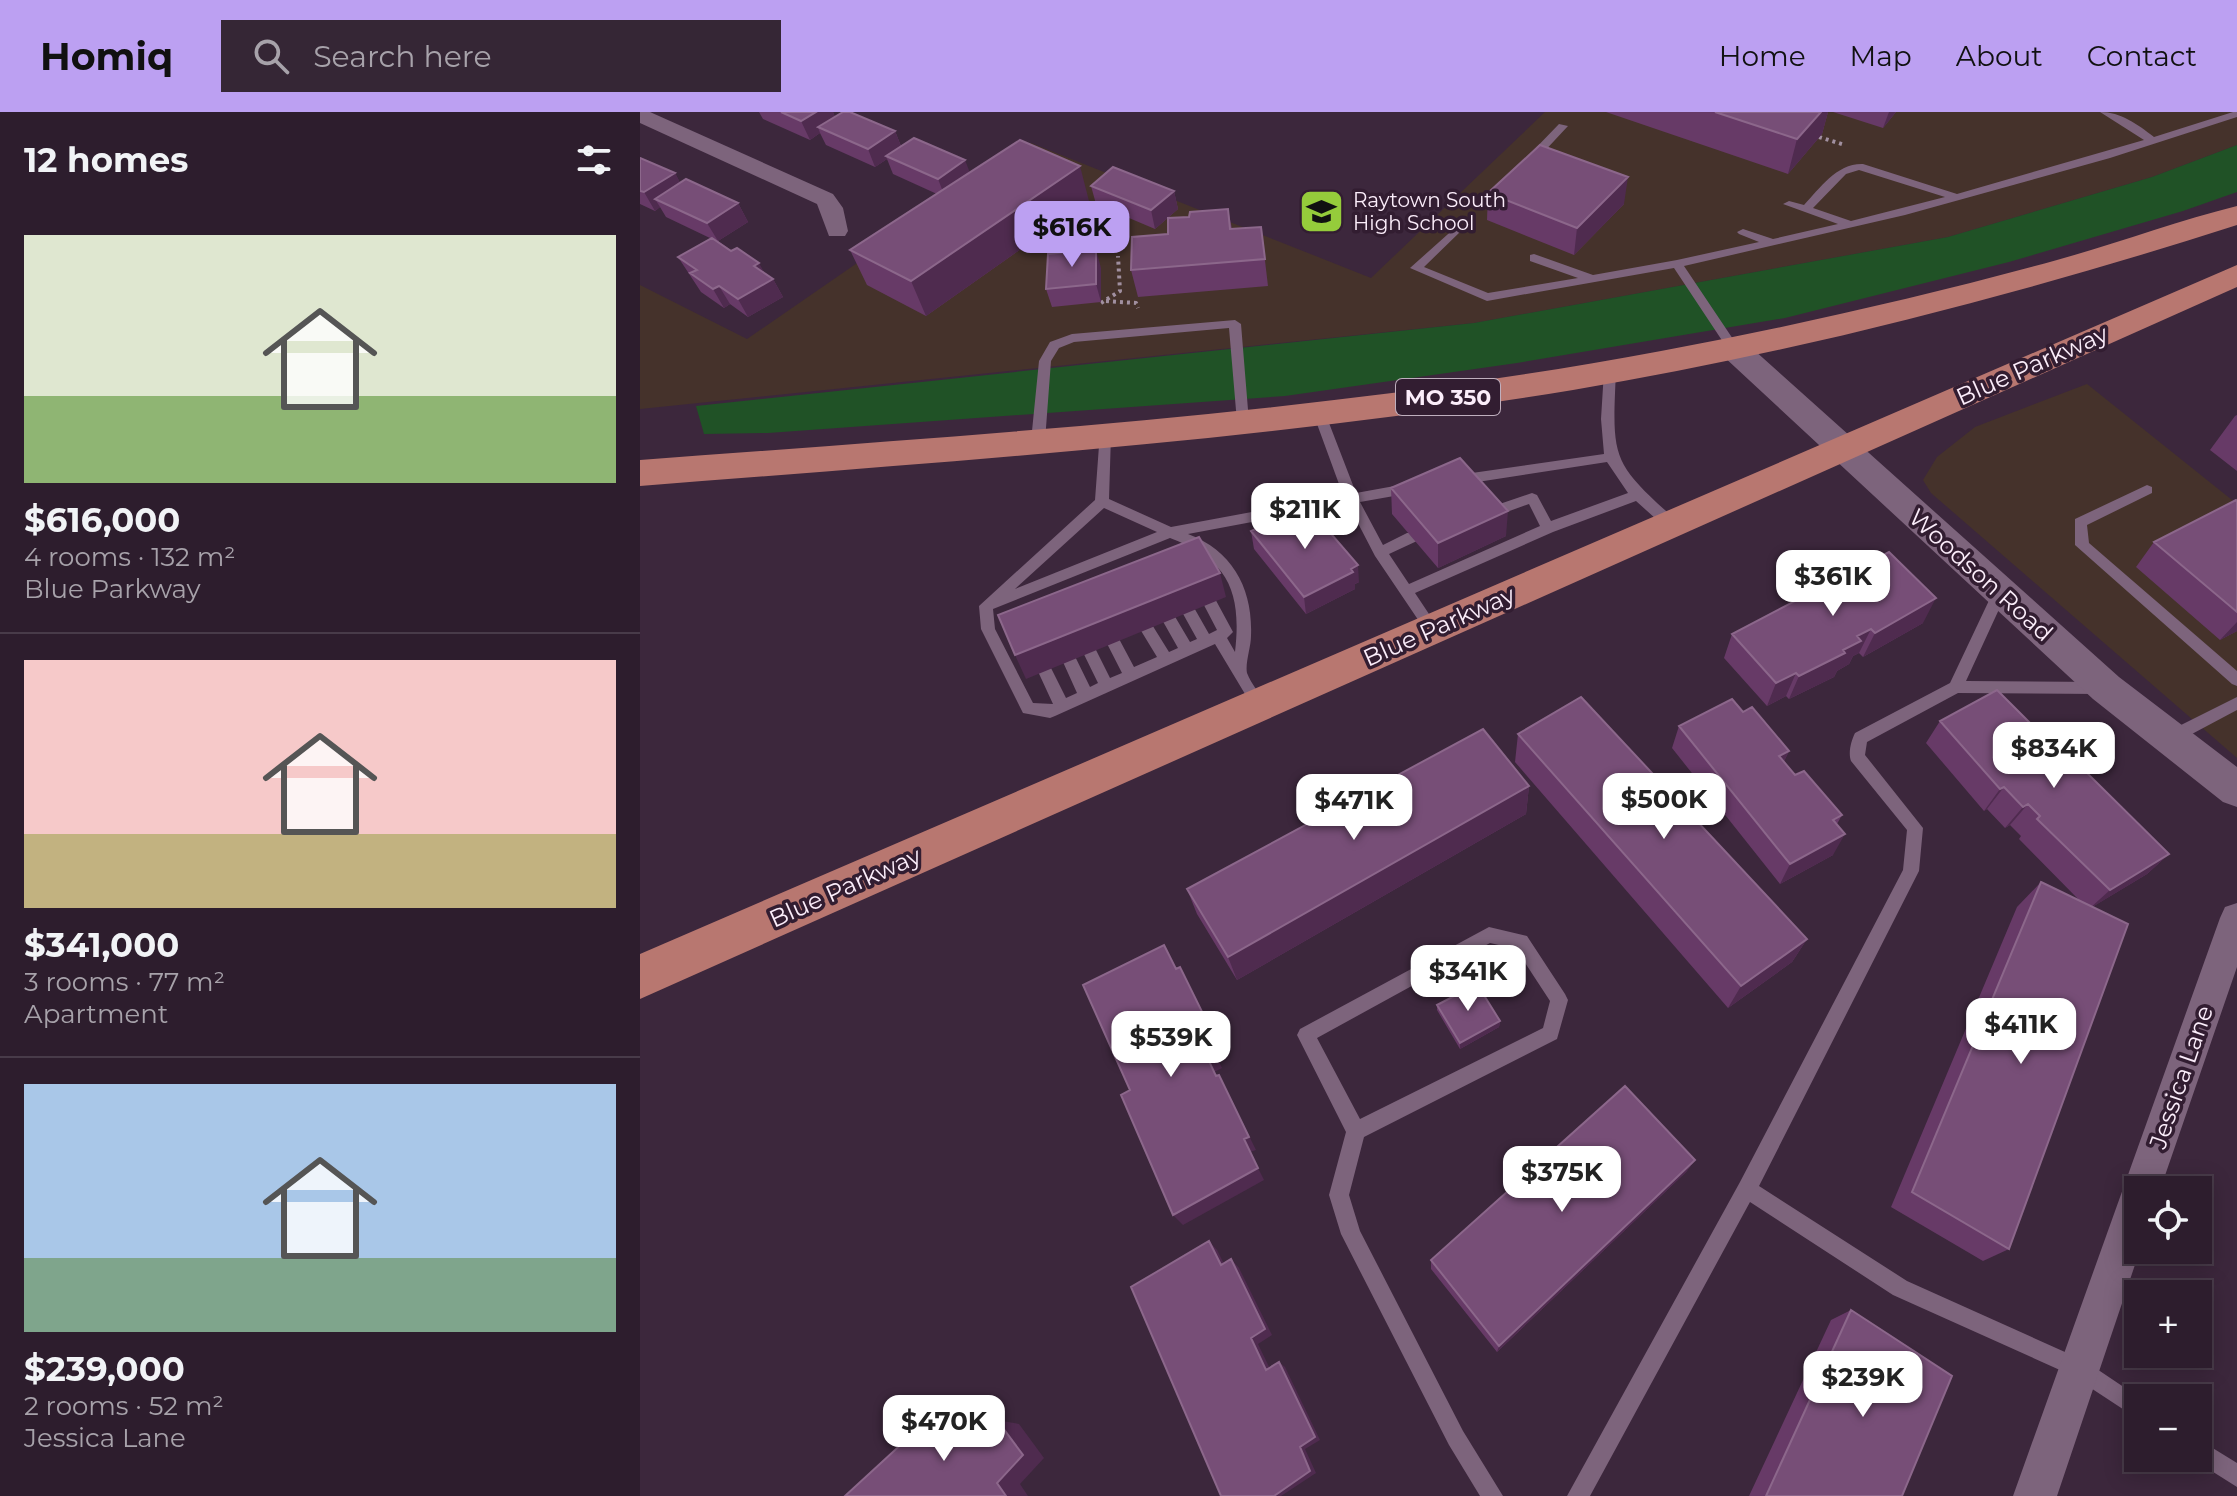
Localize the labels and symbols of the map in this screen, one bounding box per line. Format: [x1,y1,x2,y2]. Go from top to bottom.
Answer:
school or university icon: Raytown South High School [1298,187,1346,235]
place label: Raytown South High School [1353,188,1506,235]
pin: $616K [1016,201,1128,269]
street label: Blue Parkway [1952,319,2112,411]
road number: MO 350 [1396,379,1500,415]
pin: $211K [1249,483,1361,551]
street label: Woodson Road [1903,503,2059,647]
pin: $361K [1777,550,1889,618]
street label: Blue Parkway [1359,580,1519,672]
pin: $834K [1998,722,2110,790]
pin: $500K [1608,773,1720,841]
pin: $471K [1298,774,1410,842]
street label: Blue Parkway [765,841,925,933]
pin: $341K [1412,945,1524,1013]
pin: $411K [1965,998,2077,1066]
street label: Jessica Lane [2143,1002,2219,1153]
pin: $539K [1115,1011,1227,1079]
pin: $375K [1506,1146,1618,1214]
pin: $239K [1807,1351,1919,1419]
pin: $470K [888,1395,1000,1463]

